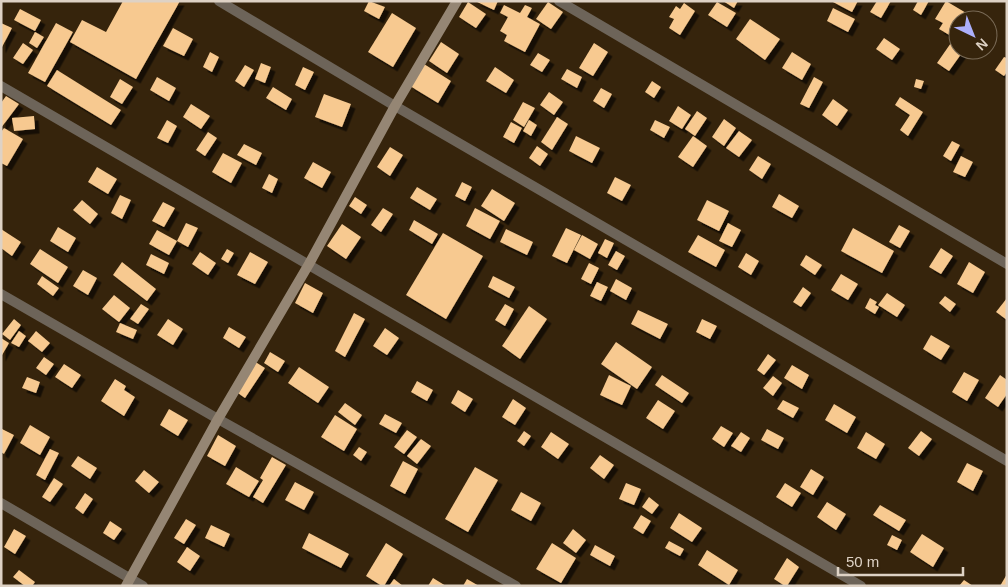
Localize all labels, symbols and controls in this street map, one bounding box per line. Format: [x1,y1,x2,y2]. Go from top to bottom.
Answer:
north arrow [948,10,998,60]
text: N [973,35,991,54]
scale bar [838,544,963,576]
text: 50 m [846,553,879,570]

